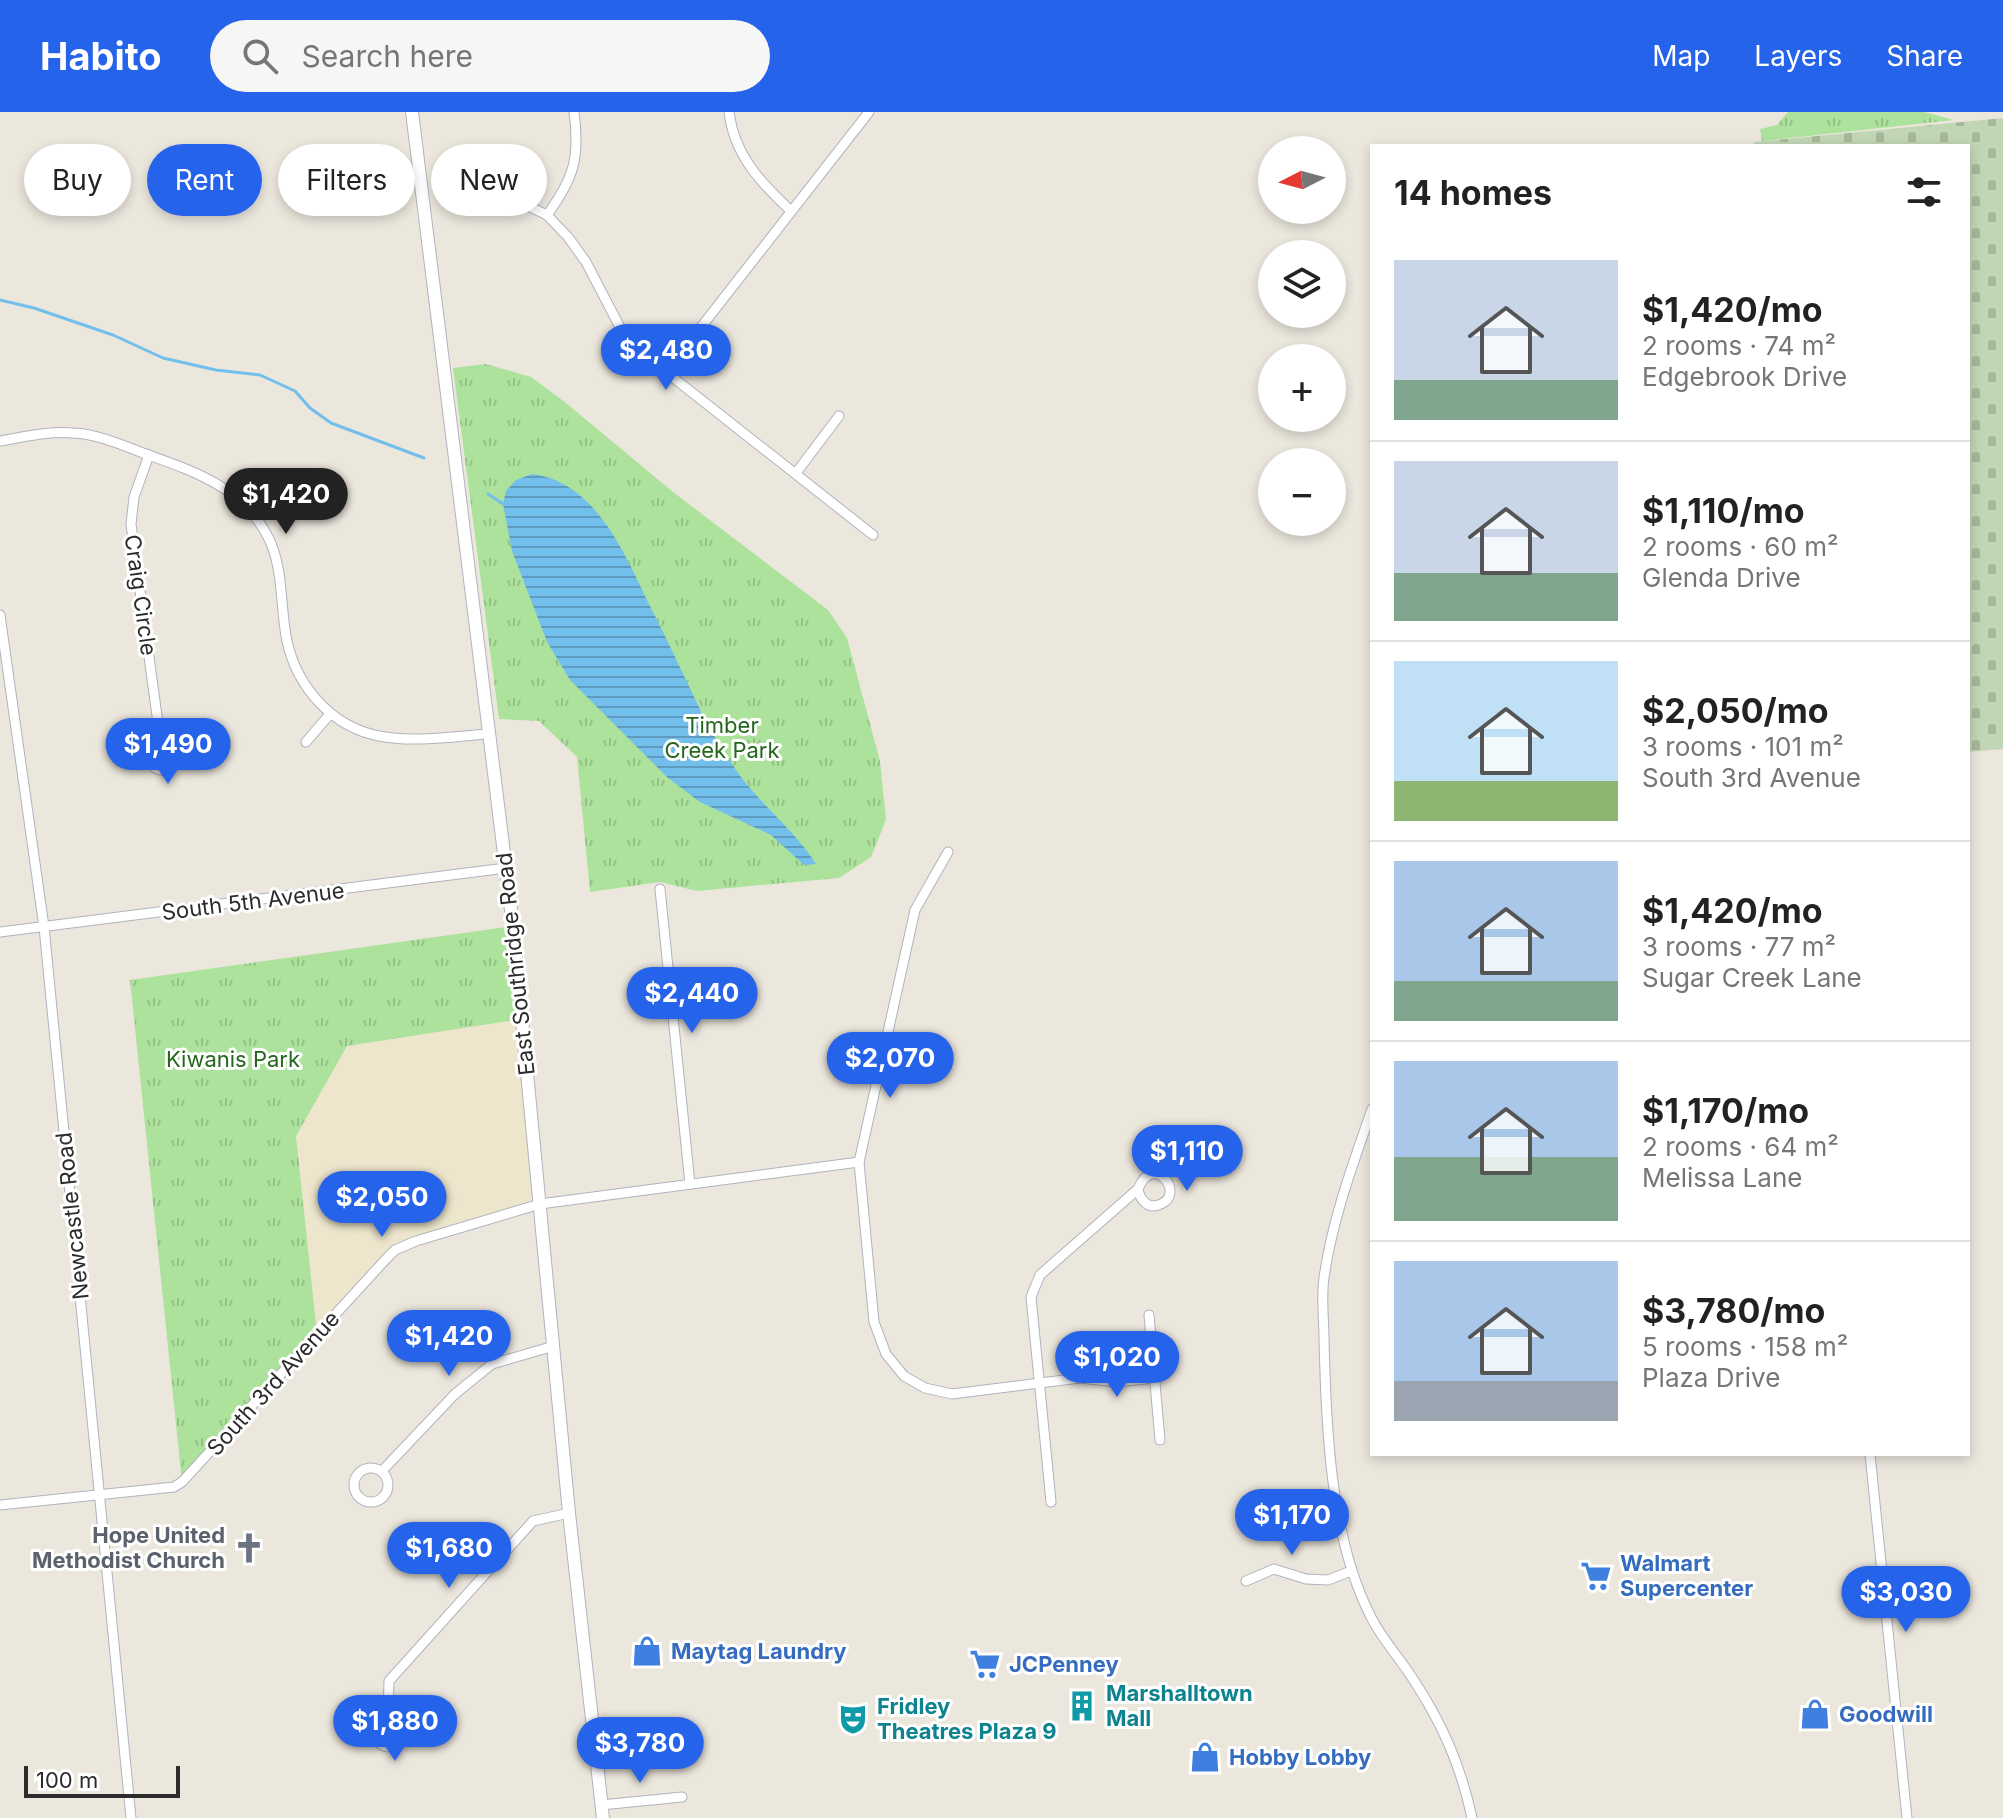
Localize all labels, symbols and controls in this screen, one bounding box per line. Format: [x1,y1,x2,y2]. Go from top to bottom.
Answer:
search box [210,20,770,92]
text: Habito [40,33,162,79]
icon: search [238,34,282,78]
text: Search here [302,38,473,74]
text: Map [1652,39,1710,73]
text: Layers [1754,39,1842,73]
text: Share [1886,39,1963,73]
north arrow [1258,136,1346,224]
map controls [1258,136,1346,536]
chip: Buy [24,144,131,216]
chip: Rent [147,144,262,216]
chip: Filters [278,144,415,216]
chip: New [431,144,547,216]
icon: filters [1902,170,1946,214]
text: 14 homes [1394,172,1552,213]
button: layers [1258,240,1346,328]
text: $1,420/mo [1642,289,1823,330]
icon: home [1458,292,1554,388]
pin: $2,480 [601,324,731,392]
text: 2 rooms · 74 m² [1642,330,1836,361]
text: $2,480 [619,334,713,365]
button: + [1258,344,1346,432]
text: Edgebrook Drive [1642,361,1847,392]
button: − [1258,448,1346,536]
pin: $1,420 [221,468,351,536]
text: $1,420 [242,478,330,509]
text: $1,110/mo [1642,490,1805,531]
icon: home [1458,493,1554,589]
text: 2 rooms · 60 m² [1642,531,1838,562]
street label: Craig Circle [120,533,162,657]
text: Glenda Drive [1642,562,1801,593]
text: $2,050/mo [1642,690,1829,731]
icon: home [1458,693,1554,789]
park label: Timber Creek Park [664,712,780,763]
pin: $1,490 [103,718,233,786]
text: $1,490 [124,728,212,759]
text: 3 rooms · 101 m² [1642,731,1844,762]
text: South 3rd Avenue [1642,762,1861,793]
street label: East Southridge Road [490,851,540,1077]
street label: South 5th Avenue [160,877,346,925]
text: $1,420/mo [1642,890,1823,931]
icon: home [1458,893,1554,989]
text: 3 rooms · 77 m² [1642,931,1836,962]
text: Sugar Creek Lane [1642,962,1862,993]
pin: $2,440 [627,967,757,1035]
text: $2,440 [645,977,739,1008]
pin: $2,070 [825,1032,955,1100]
text: $2,070 [845,1042,935,1073]
park label: Kiwanis Park [166,1046,300,1072]
text: $1,170/mo [1642,1090,1809,1131]
icon: home [1458,1093,1554,1189]
pin: $1,110 [1122,1125,1252,1193]
street label: Newcastle Road [50,1131,94,1301]
text: 2 rooms · 64 m² [1642,1131,1839,1162]
text: $1,110 [1150,1135,1224,1166]
text: Melissa Lane [1642,1162,1802,1193]
pin: $2,050 [317,1171,447,1239]
text: $2,050 [335,1181,429,1212]
text: $3,780/mo [1642,1290,1825,1331]
icon: home [1458,1293,1554,1389]
street label: South 3rd Avenue [201,1306,345,1460]
pin: $1,420 [384,1310,514,1378]
text: $1,420 [405,1320,493,1351]
pin: $1,020 [1052,1331,1182,1399]
text: 5 rooms · 158 m² [1642,1331,1848,1362]
text: $1,020 [1073,1341,1161,1372]
text: Plaza Drive [1642,1362,1780,1393]
pin: $1,170 [1227,1489,1357,1557]
text: $1,170 [1253,1499,1331,1530]
place label: Hope United Methodist Church [32,1522,225,1573]
pin: $1,680 [384,1522,514,1590]
church icon: Hope United Methodist Church [232,1531,266,1565]
text: $1,680 [405,1532,493,1563]
place label: Walmart Supercenter [1620,1550,1753,1601]
supermarket icon: Walmart Supercenter [1579,1559,1613,1593]
pin: $3,030 [1841,1566,1971,1634]
text: $3,030 [1859,1576,1953,1607]
shop icon: Maytag Laundry [630,1634,664,1668]
place label: Maytag Laundry [671,1638,847,1664]
supermarket icon: JCPenney [968,1647,1002,1681]
place label: JCPenney [1009,1651,1119,1677]
place label: Marshalltown Mall [1106,1680,1253,1731]
building icon: Marshalltown Mall [1065,1689,1099,1723]
place label: Fridley Theatres Plaza 9 [877,1693,1056,1744]
pin: $1,880 [330,1695,460,1763]
shop icon: Goodwill [1798,1697,1832,1731]
place label: Goodwill [1839,1701,1933,1727]
theatre icon: Fridley Theatres Plaza 9 [836,1702,870,1736]
text: $1,880 [351,1705,439,1736]
pin: $3,780 [575,1717,705,1785]
text: $3,780 [595,1727,685,1758]
shop icon: Hobby Lobby [1188,1740,1222,1774]
place label: Hobby Lobby [1229,1744,1371,1770]
scale bar [24,1762,180,1798]
text: 100 m [36,1767,98,1793]

